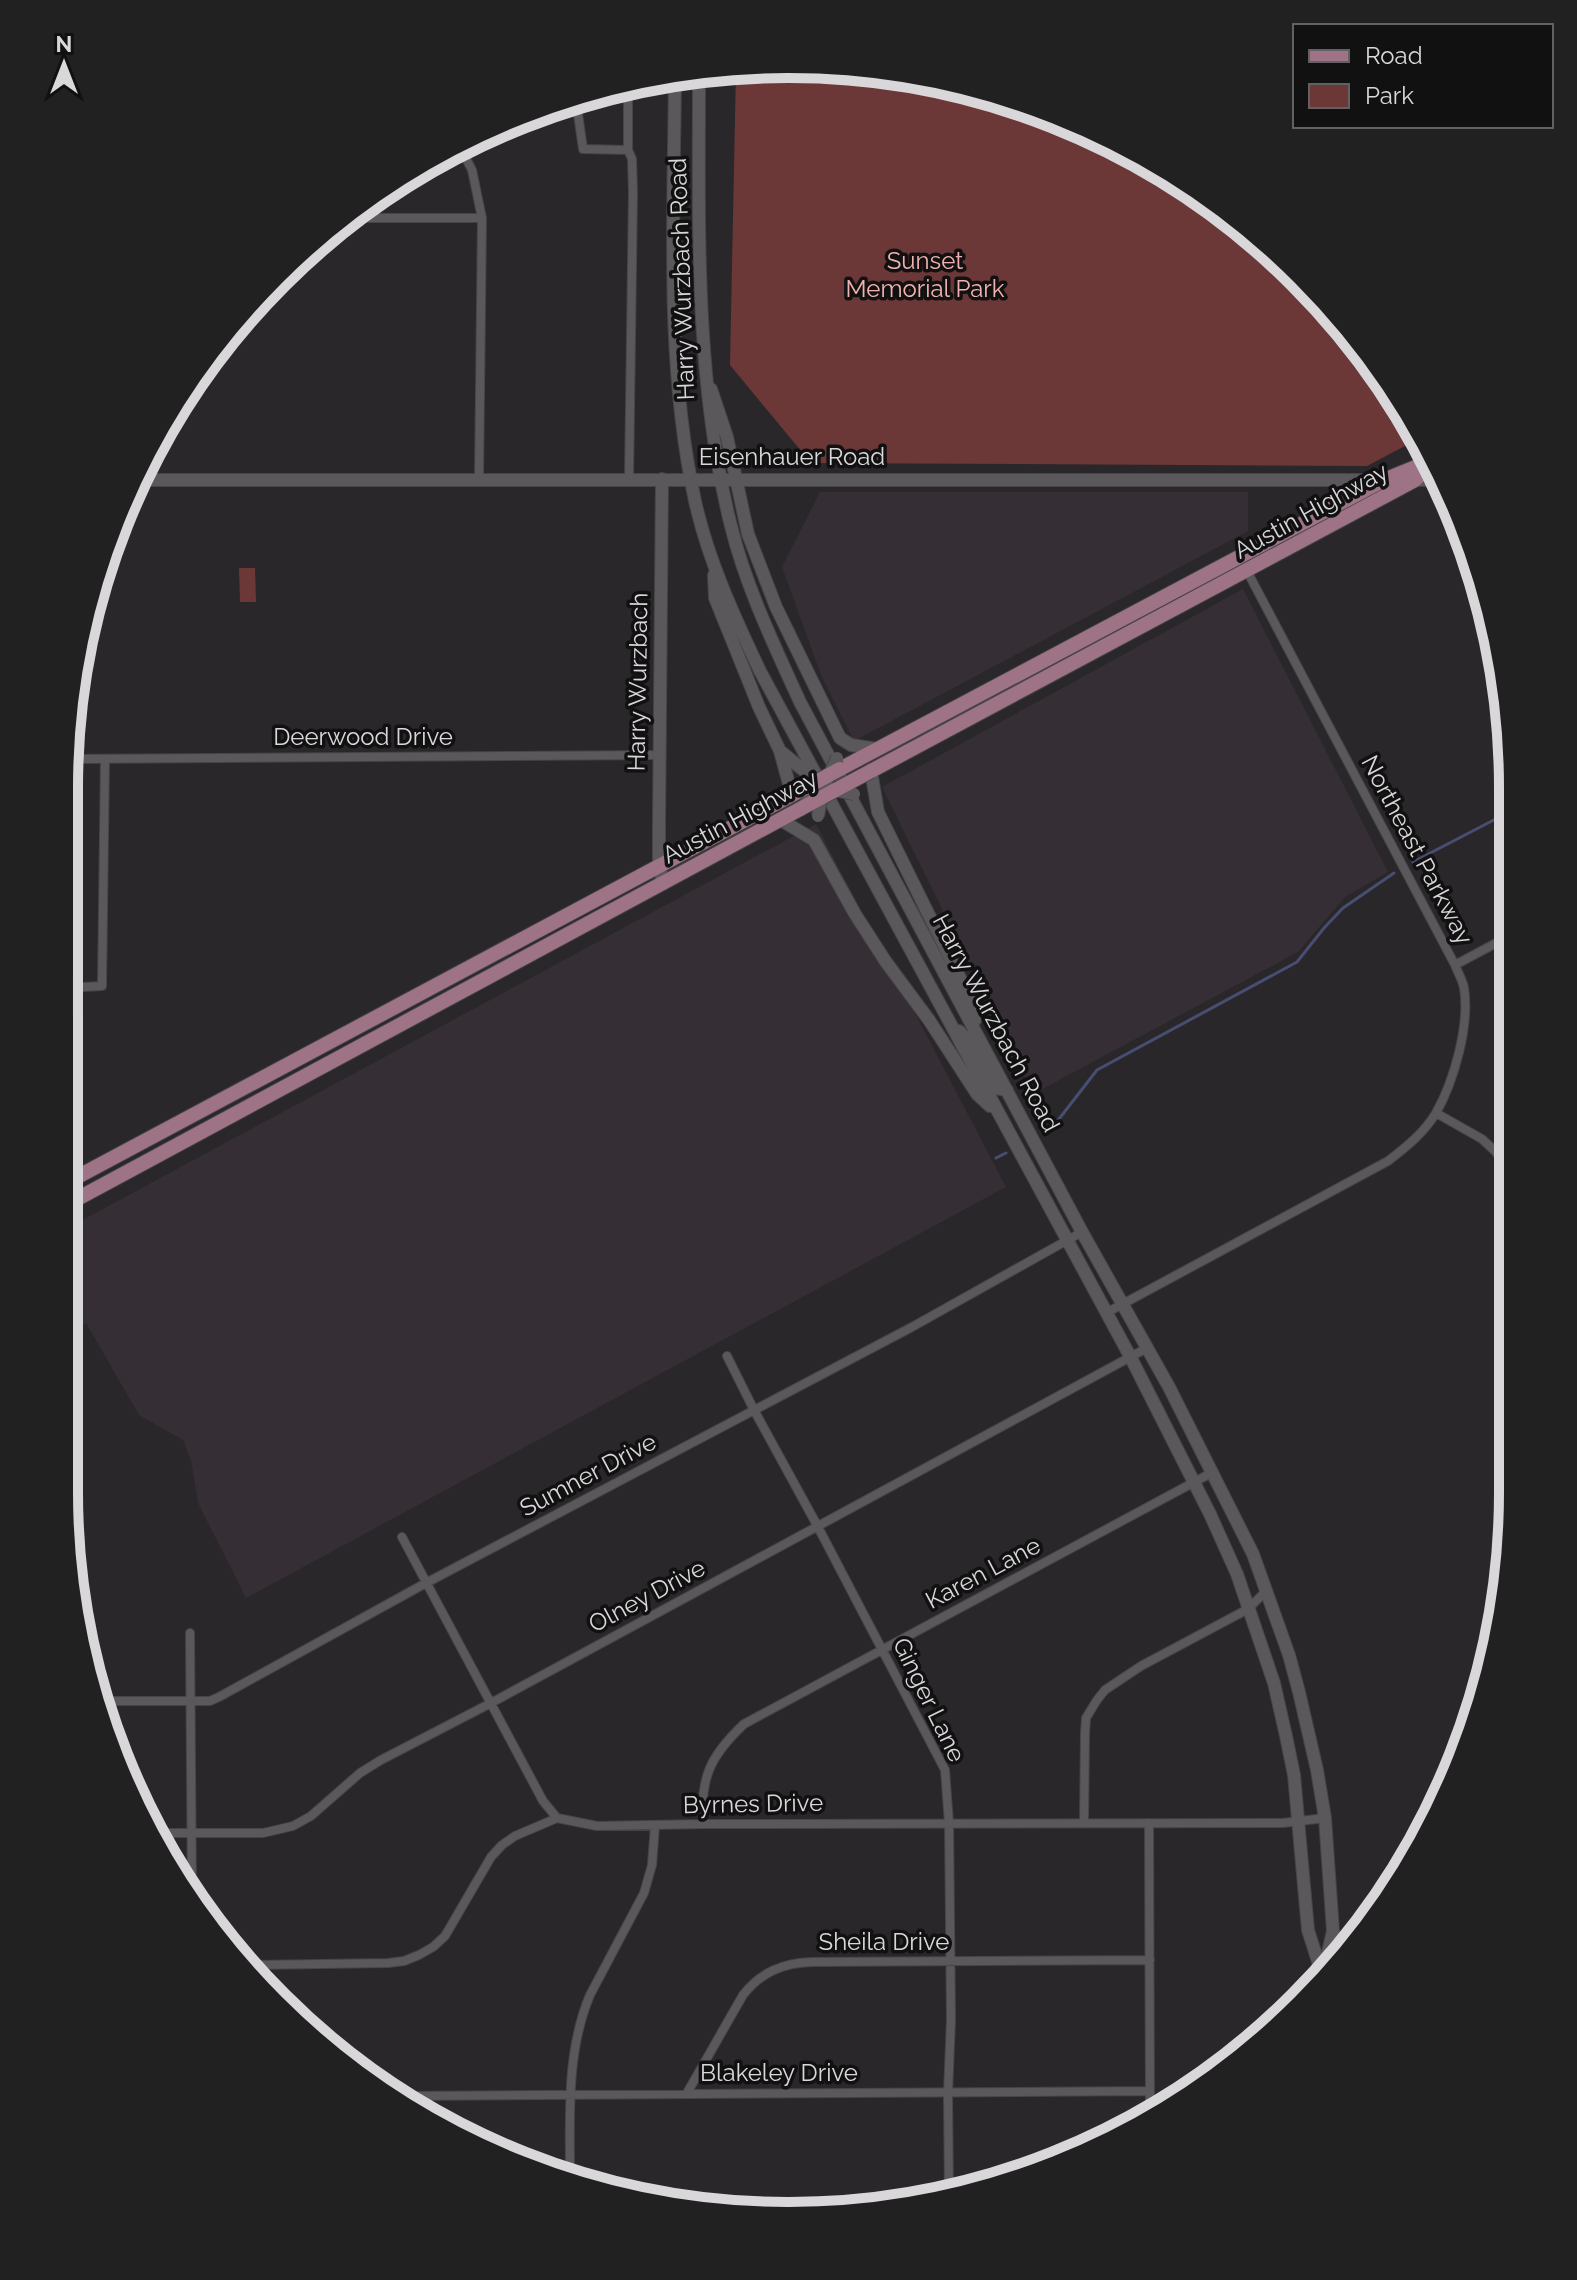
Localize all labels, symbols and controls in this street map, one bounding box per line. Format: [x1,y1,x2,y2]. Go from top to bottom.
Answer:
north arrow [24,24,104,104]
legend [1293,24,1553,128]
text: N [56,31,72,57]
text: Road [1365,41,1423,70]
text: Park [1365,81,1414,110]
street label: Harry Wurzbach Road [663,157,700,401]
park label: Sunset Memorial Park [846,246,1005,303]
street label: Eisenhauer Road [699,442,885,471]
street label: Austin Highway [1229,456,1393,565]
street label: Harry Wurzbach [621,592,654,772]
street label: Deerwood Drive [273,722,453,751]
street label: Northeast Parkway [1355,750,1480,949]
street label: Austin Highway [657,763,822,870]
street label: Harry Wurzbach Road [927,909,1066,1137]
street label: Sumner Drive [515,1426,661,1523]
street label: Karen Lane [920,1530,1045,1615]
street label: Olney Drive [583,1553,710,1638]
street label: Ginger Lane [887,1633,972,1767]
street label: Byrnes Drive [683,1788,823,1819]
street label: Sheila Drive [819,1927,949,1956]
street label: Blakeley Drive [700,2058,858,2087]

